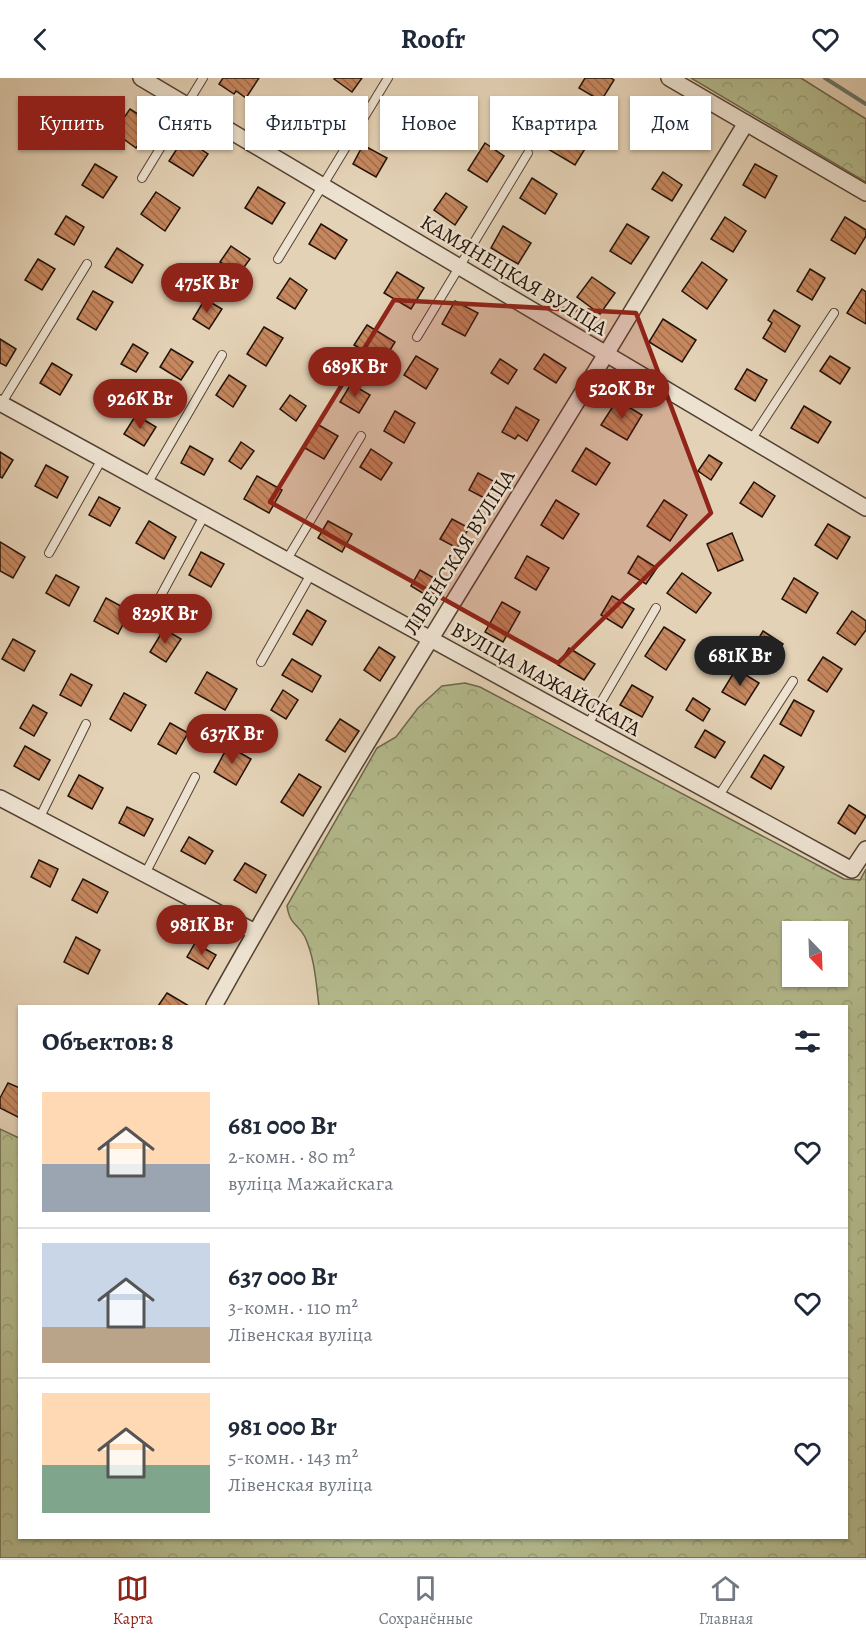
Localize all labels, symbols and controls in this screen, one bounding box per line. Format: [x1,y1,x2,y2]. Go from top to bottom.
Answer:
text: Roofr [401,21,465,57]
icon: back [24,23,57,56]
icon: heart [809,23,842,56]
chip: Купить [18,96,125,150]
chip: Снять [137,96,233,150]
chip: Фильтры [245,96,368,150]
chip: Новое [380,96,478,150]
chip: Квартира [490,96,618,150]
chip: Дом [630,96,711,150]
street label: КАМЯНЕЦКАЯ ВУЛІЦА [415,208,613,342]
pin: 475K Br [152,263,262,314]
text: 475K Br [175,269,239,296]
pin: 689K Br [300,347,410,398]
text: 689K Br [322,353,388,380]
pin: 520K Br [567,369,677,420]
text: 520K Br [589,375,655,402]
pin: 926K Br [85,379,195,430]
text: 926K Br [107,385,173,412]
street label: ЛІВЕНСКАЯ ВУЛІЦА [397,463,522,640]
pin: 829K Br [110,594,220,645]
text: 829K Br [132,600,198,627]
street label: ВУЛІЦА МАЖАЙСКАГА [446,615,647,743]
pin: 681K Br [685,636,795,687]
text: 681K Br [708,642,772,669]
pin: 637K Br [177,714,287,765]
text: 637K Br [200,720,264,747]
pin: 981K Br [147,905,257,956]
text: 981K Br [170,911,234,938]
north arrow [782,921,848,987]
map controls [782,921,848,987]
text: Объектов: 8 [42,1024,174,1059]
icon: filters [791,1025,824,1058]
text: 681 000 Br [228,1108,337,1143]
icon: home [90,1116,162,1188]
icon: heart [791,1136,824,1169]
text: 2-комн. · 80 m² [228,1143,355,1170]
text: вуліца Мажайскага [228,1170,393,1197]
text: 637 000 Br [228,1259,338,1294]
icon: home [90,1267,162,1339]
icon: heart [791,1287,824,1320]
text: 3-комн. · 110 m² [228,1294,358,1321]
text: Лівенская вуліца [228,1321,373,1348]
text: 981 000 Br [228,1409,337,1444]
icon: home [90,1417,162,1489]
icon: heart [791,1437,824,1470]
text: 5-комн. · 143 m² [228,1444,358,1471]
text: Лівенская вуліца [228,1471,373,1498]
tab: Карта [113,1572,153,1630]
tab: Сохранённые [379,1572,473,1630]
tab: Главная [699,1572,753,1630]

